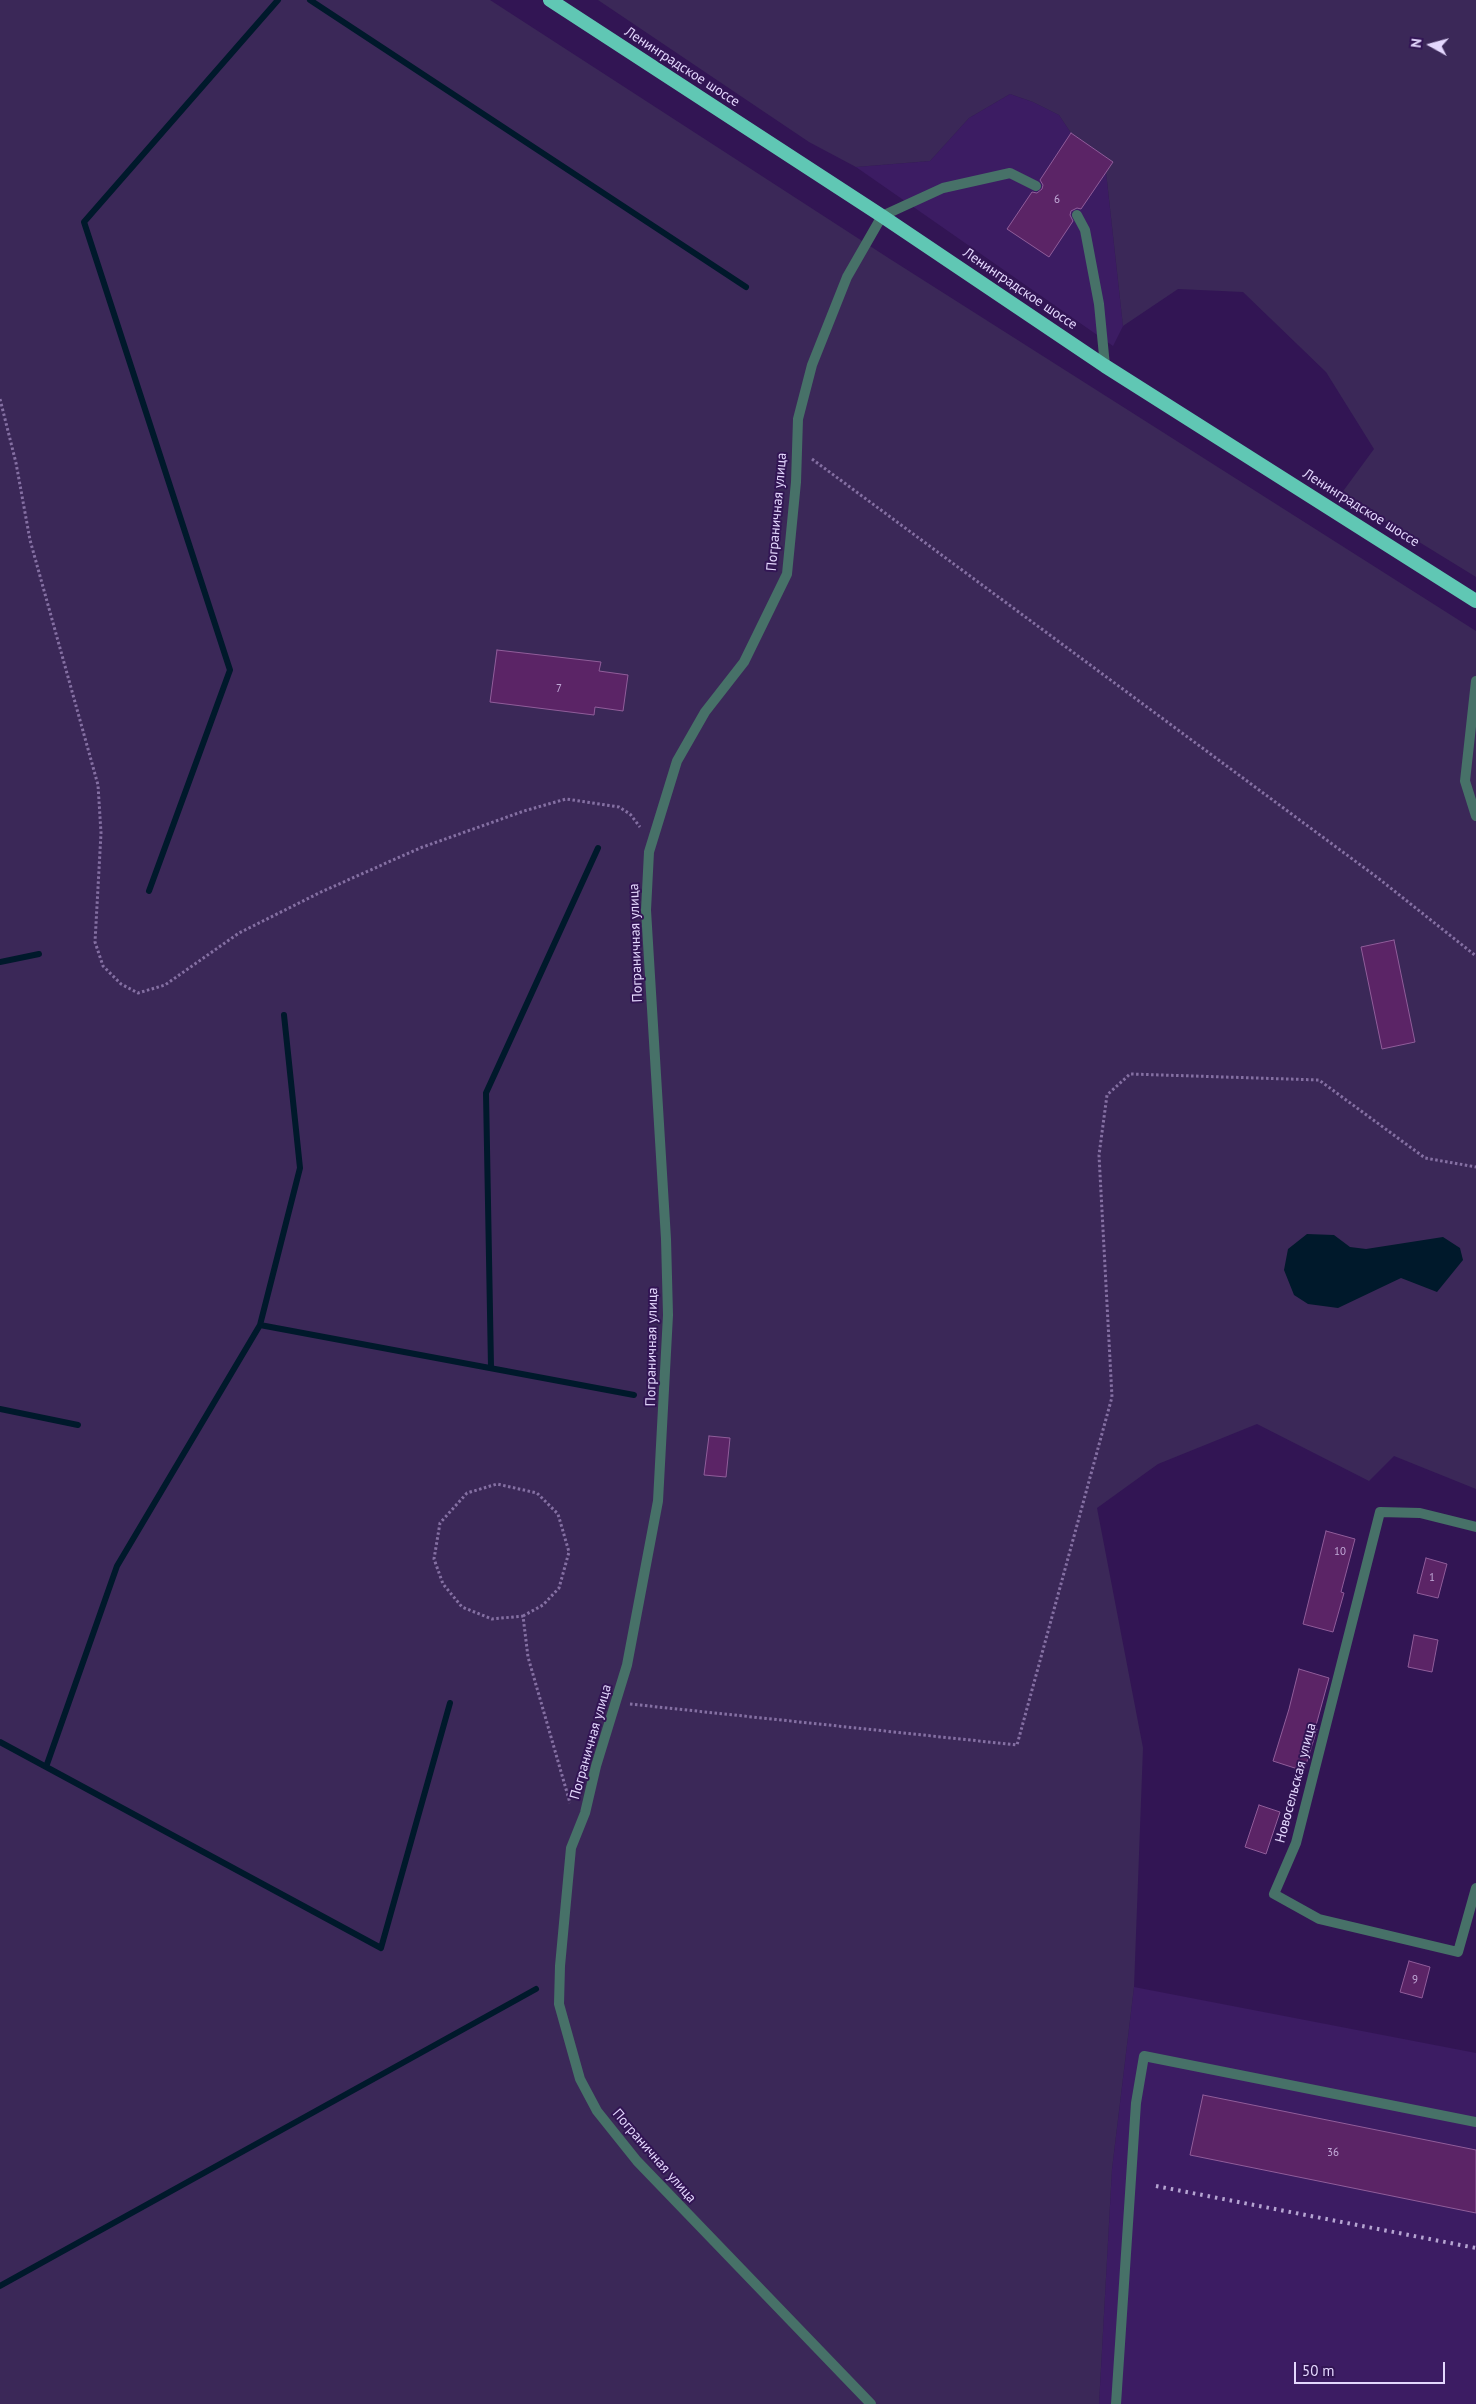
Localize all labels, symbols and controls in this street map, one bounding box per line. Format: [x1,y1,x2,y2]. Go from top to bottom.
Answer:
north arrow [1406,20,1456,70]
street label: Ленинградское шоссе [621,23,743,111]
text: N [1407,38,1426,49]
house number: 6 [1054,193,1060,207]
street label: Ленинградское шоссе [960,245,1080,333]
street label: Пограничная улица [763,452,791,572]
street label: Ленинградское шоссе [1300,465,1422,551]
house number: 7 [556,682,562,696]
street label: Пограничная улица [626,883,646,1003]
street label: Пограничная улица [643,1287,661,1407]
house number: 10 [1334,1545,1346,1559]
house number: 1 [1429,1571,1435,1585]
street label: Пограничная улица [567,1682,615,1802]
street label: Новосельская улица [1272,1721,1320,1845]
house number: 9 [1412,1973,1418,1987]
street label: Пограничная улица [609,2106,699,2206]
house number: 36 [1327,2146,1339,2160]
scale bar [1296,2352,1447,2384]
text: 50 m [1302,2361,1335,2380]

